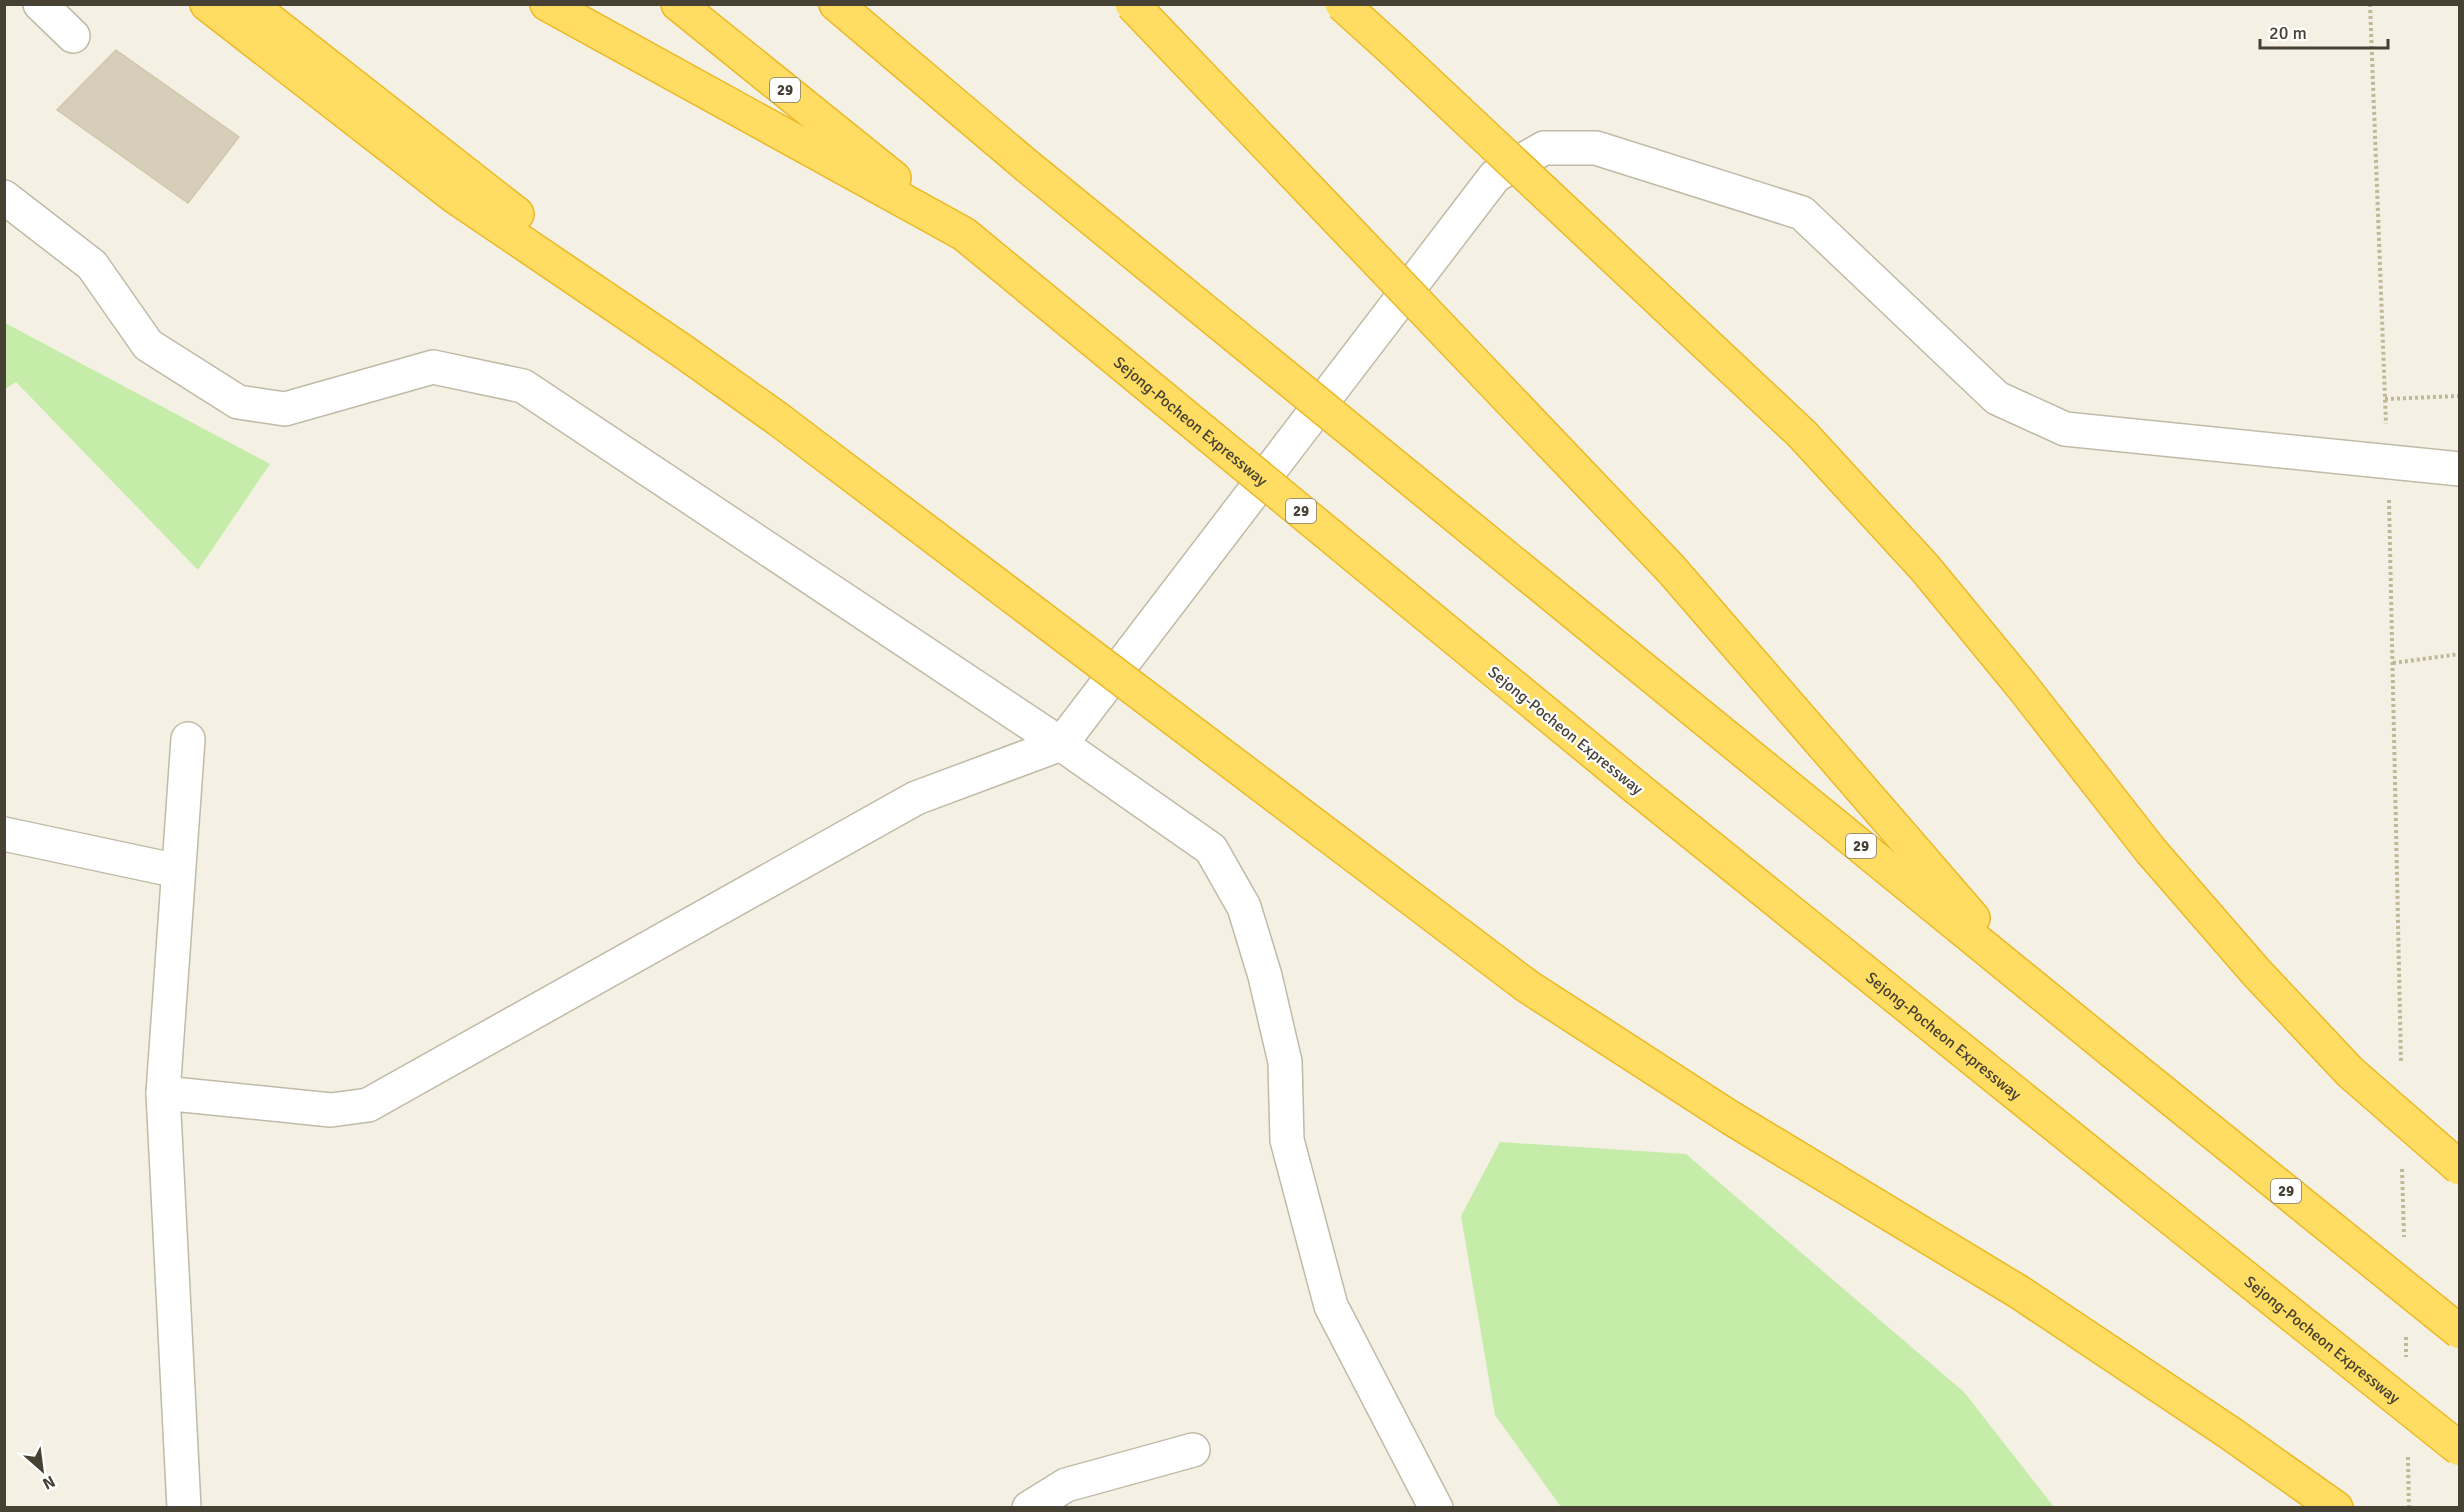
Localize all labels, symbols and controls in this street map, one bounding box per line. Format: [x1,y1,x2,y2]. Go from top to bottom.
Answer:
scale bar [2260,12,2388,50]
text: 20 m [2269,22,2307,44]
road number: 29 [770,78,800,102]
street label: Sejong-Pocheon Expressway [1109,352,1272,491]
road number: 29 [1286,499,1316,523]
street label: Sejong-Pocheon Expressway [1484,662,1647,800]
road number: 29 [1846,834,1876,858]
street label: Sejong-Pocheon Expressway [1862,968,2025,1105]
road number: 29 [2271,1179,2301,1203]
street label: Sejong-Pocheon Expressway [2240,1272,2404,1409]
north arrow [12,1440,72,1500]
text: N [39,1471,58,1494]

